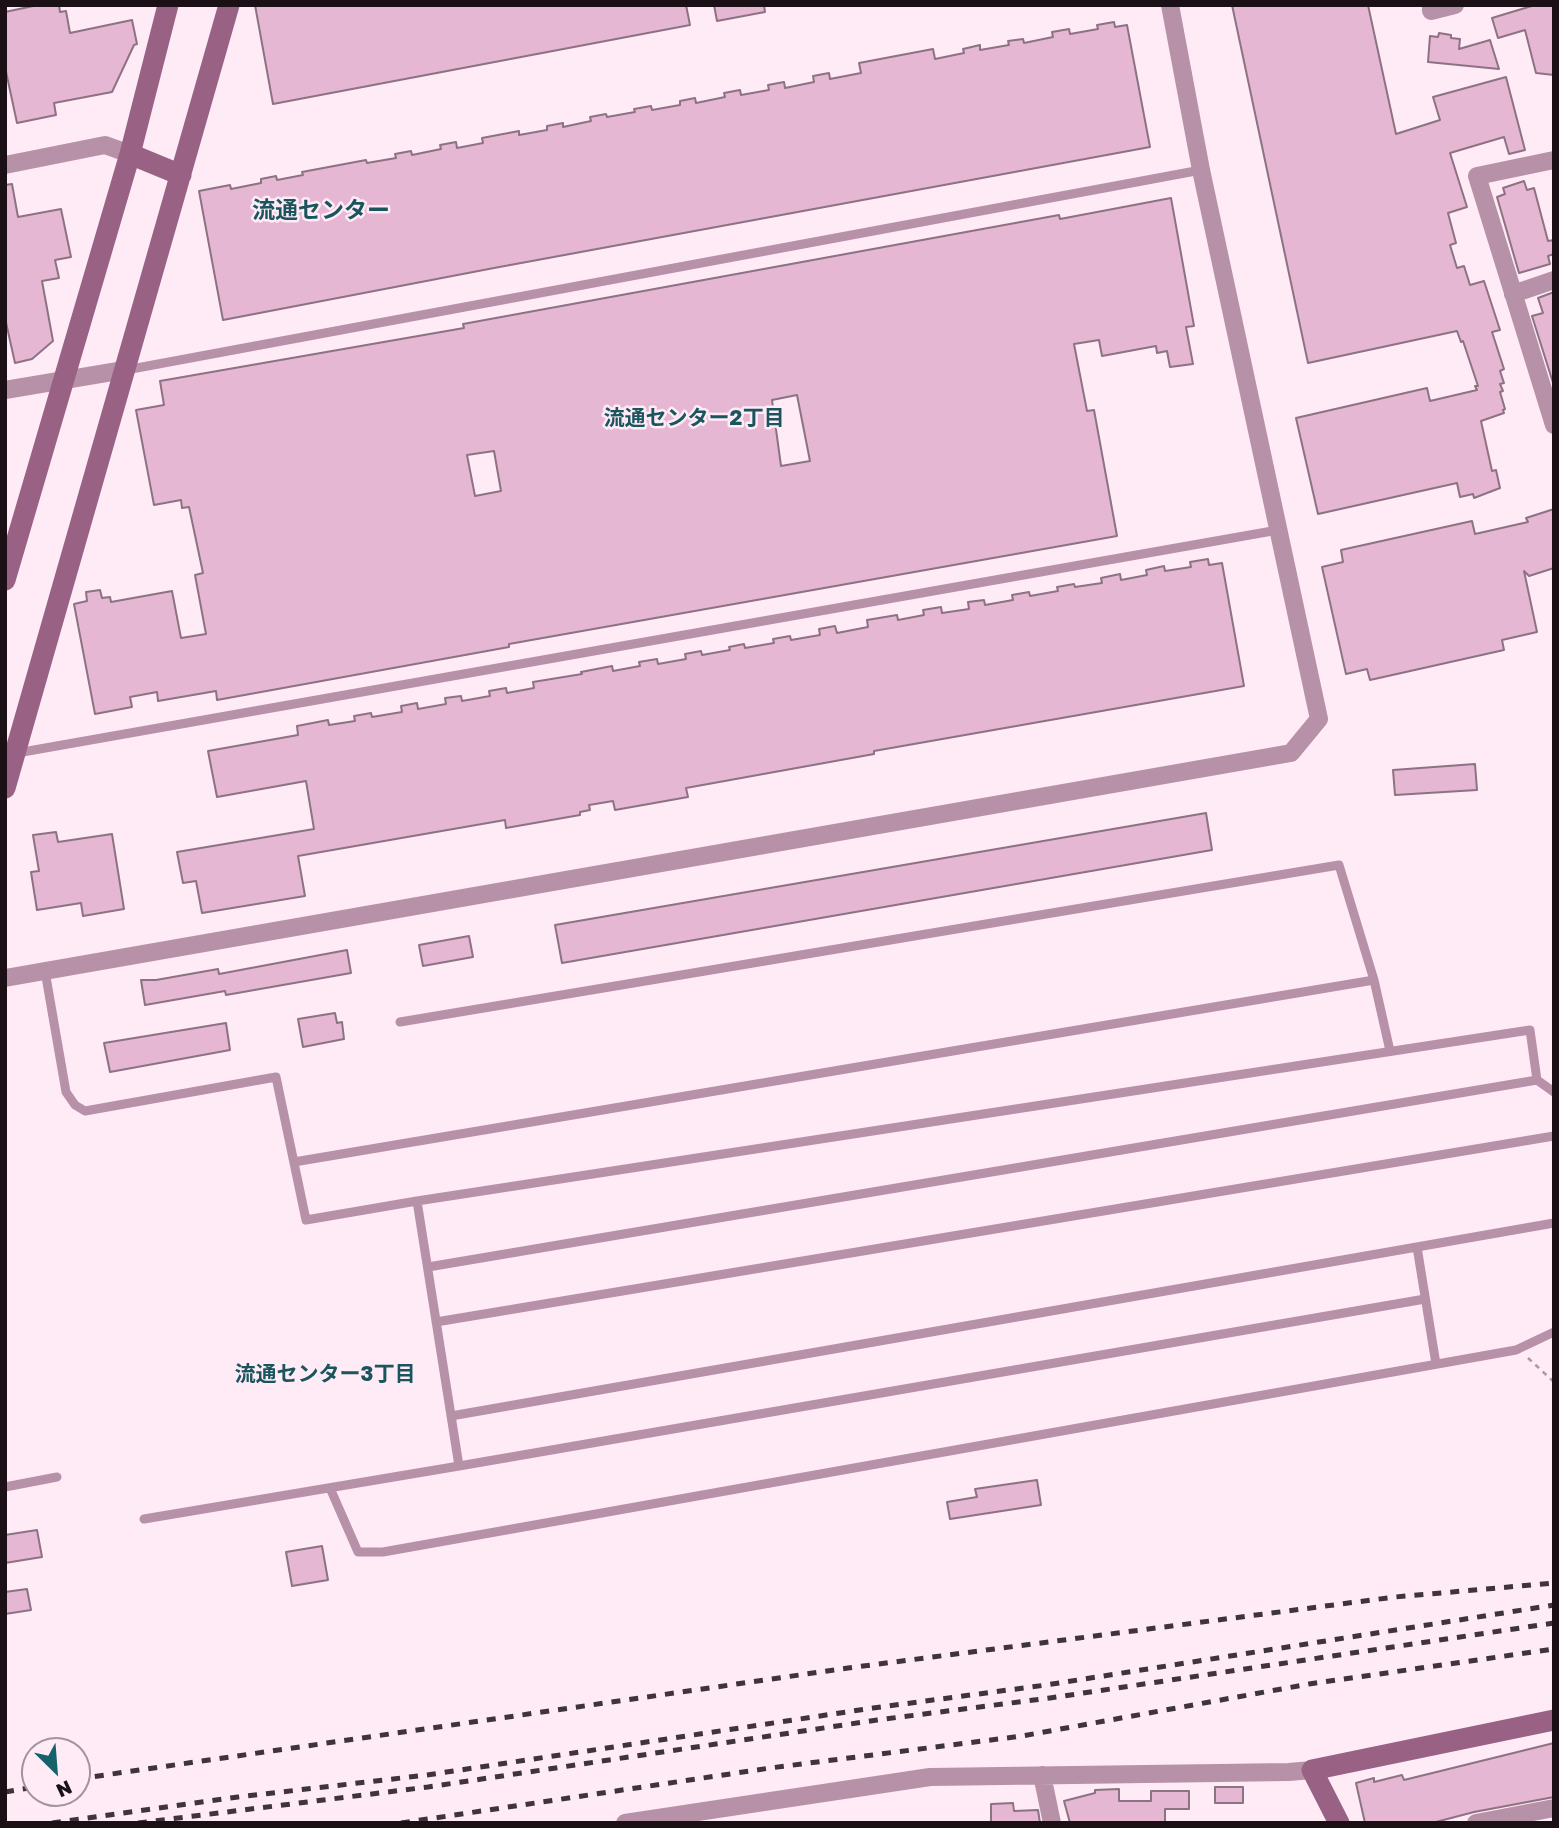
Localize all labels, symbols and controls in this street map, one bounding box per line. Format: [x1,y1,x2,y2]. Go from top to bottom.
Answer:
district label: 流通センター [252,197,390,225]
district label: 流通センター2丁目 [604,405,784,431]
district label: 流通センター3丁目 [235,1361,415,1387]
north arrow [21,1737,91,1807]
text: N [53,1776,76,1803]

